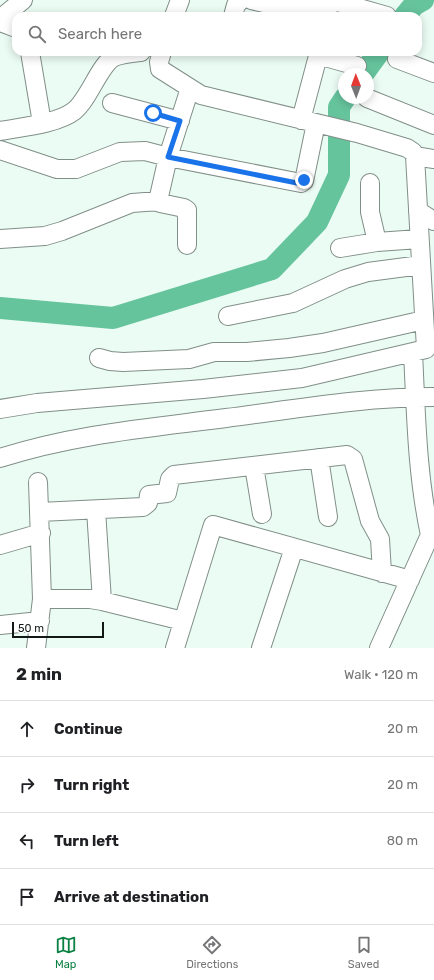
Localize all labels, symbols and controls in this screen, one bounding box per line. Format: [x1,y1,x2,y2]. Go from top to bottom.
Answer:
search box [12,12,422,56]
icon: search [26,23,48,45]
text: Search here [58,25,142,43]
north arrow [338,68,374,104]
route start [144,104,162,122]
route end [295,171,313,189]
scale bar [12,620,104,639]
text: 50 m [18,622,44,635]
text: 2 min [16,664,62,684]
text: Walk · 120 m [344,667,418,682]
icon: ahead [16,718,38,740]
text: Continue [54,720,123,738]
text: 20 m [387,721,418,736]
icon: right [16,774,38,796]
text: Turn right [54,776,129,794]
text: 20 m [387,777,418,792]
icon: left [16,830,38,852]
text: Turn left [54,832,119,850]
text: 80 m [387,833,418,848]
icon: arrive [16,886,38,908]
text: Arrive at destination [54,888,209,906]
tab: Map [55,934,77,971]
tab: Directions [186,934,238,971]
tab: Saved [348,934,379,971]

